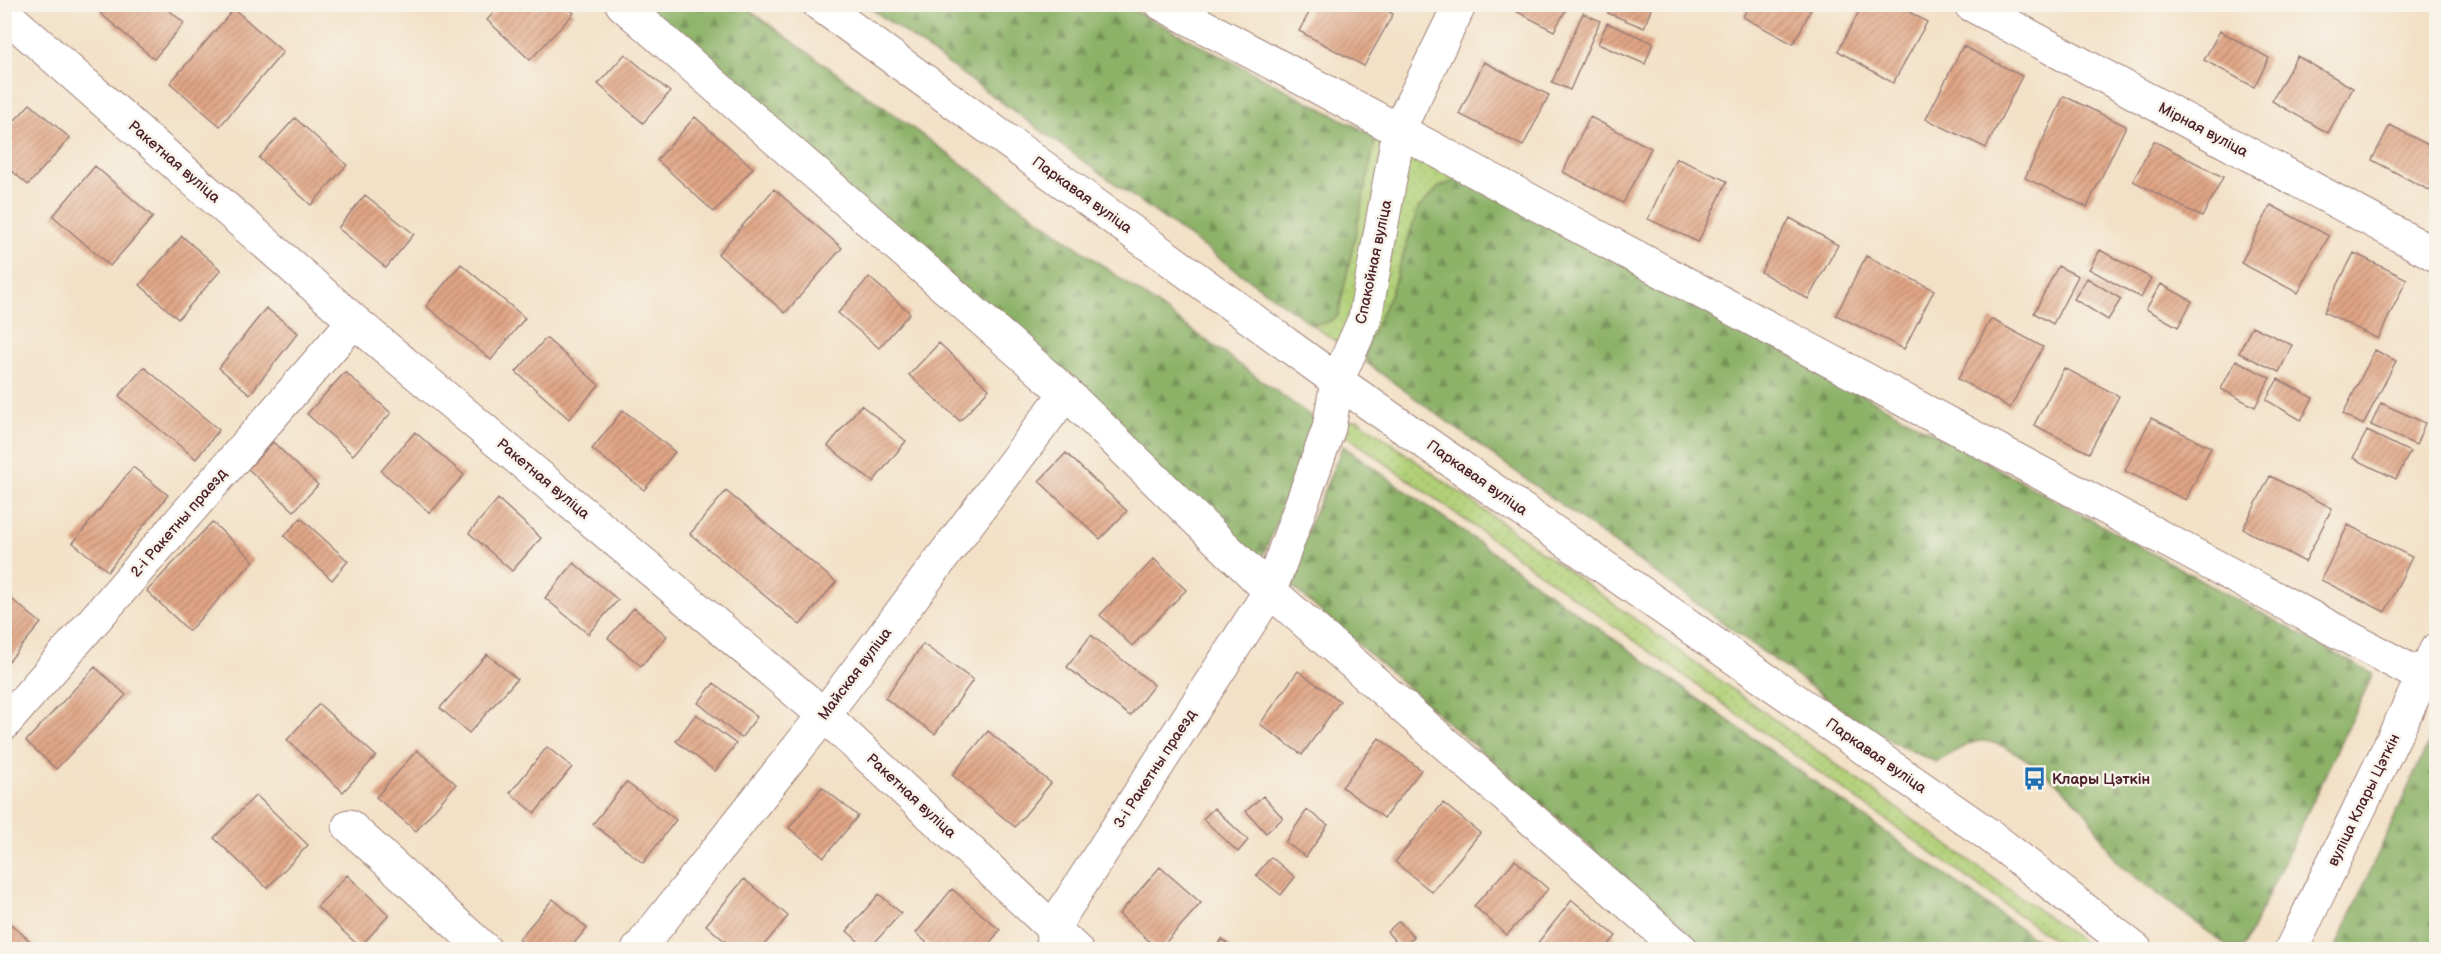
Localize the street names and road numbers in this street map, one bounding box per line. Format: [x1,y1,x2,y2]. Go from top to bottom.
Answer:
street label: Мірная вуліца [2155,98,2251,162]
street label: Ракетная вуліца [124,117,224,207]
street label: Паркавая вуліца [1028,152,1136,238]
street label: Спакойная вуліца [1352,198,1396,326]
street label: Ракетная вуліца [492,434,594,524]
street label: Паркавая вуліца [1423,436,1531,520]
street label: 2-і Ракетны праезд [127,465,231,581]
street label: Майская вуліца [814,624,896,724]
street label: 3-і Ракетны праезд [1109,706,1201,832]
street label: Паркавая вуліца [1822,714,1930,798]
street label: вуліца Клары Цэткін [2324,731,2404,869]
street label: Ракетная вуліца [862,749,960,843]

